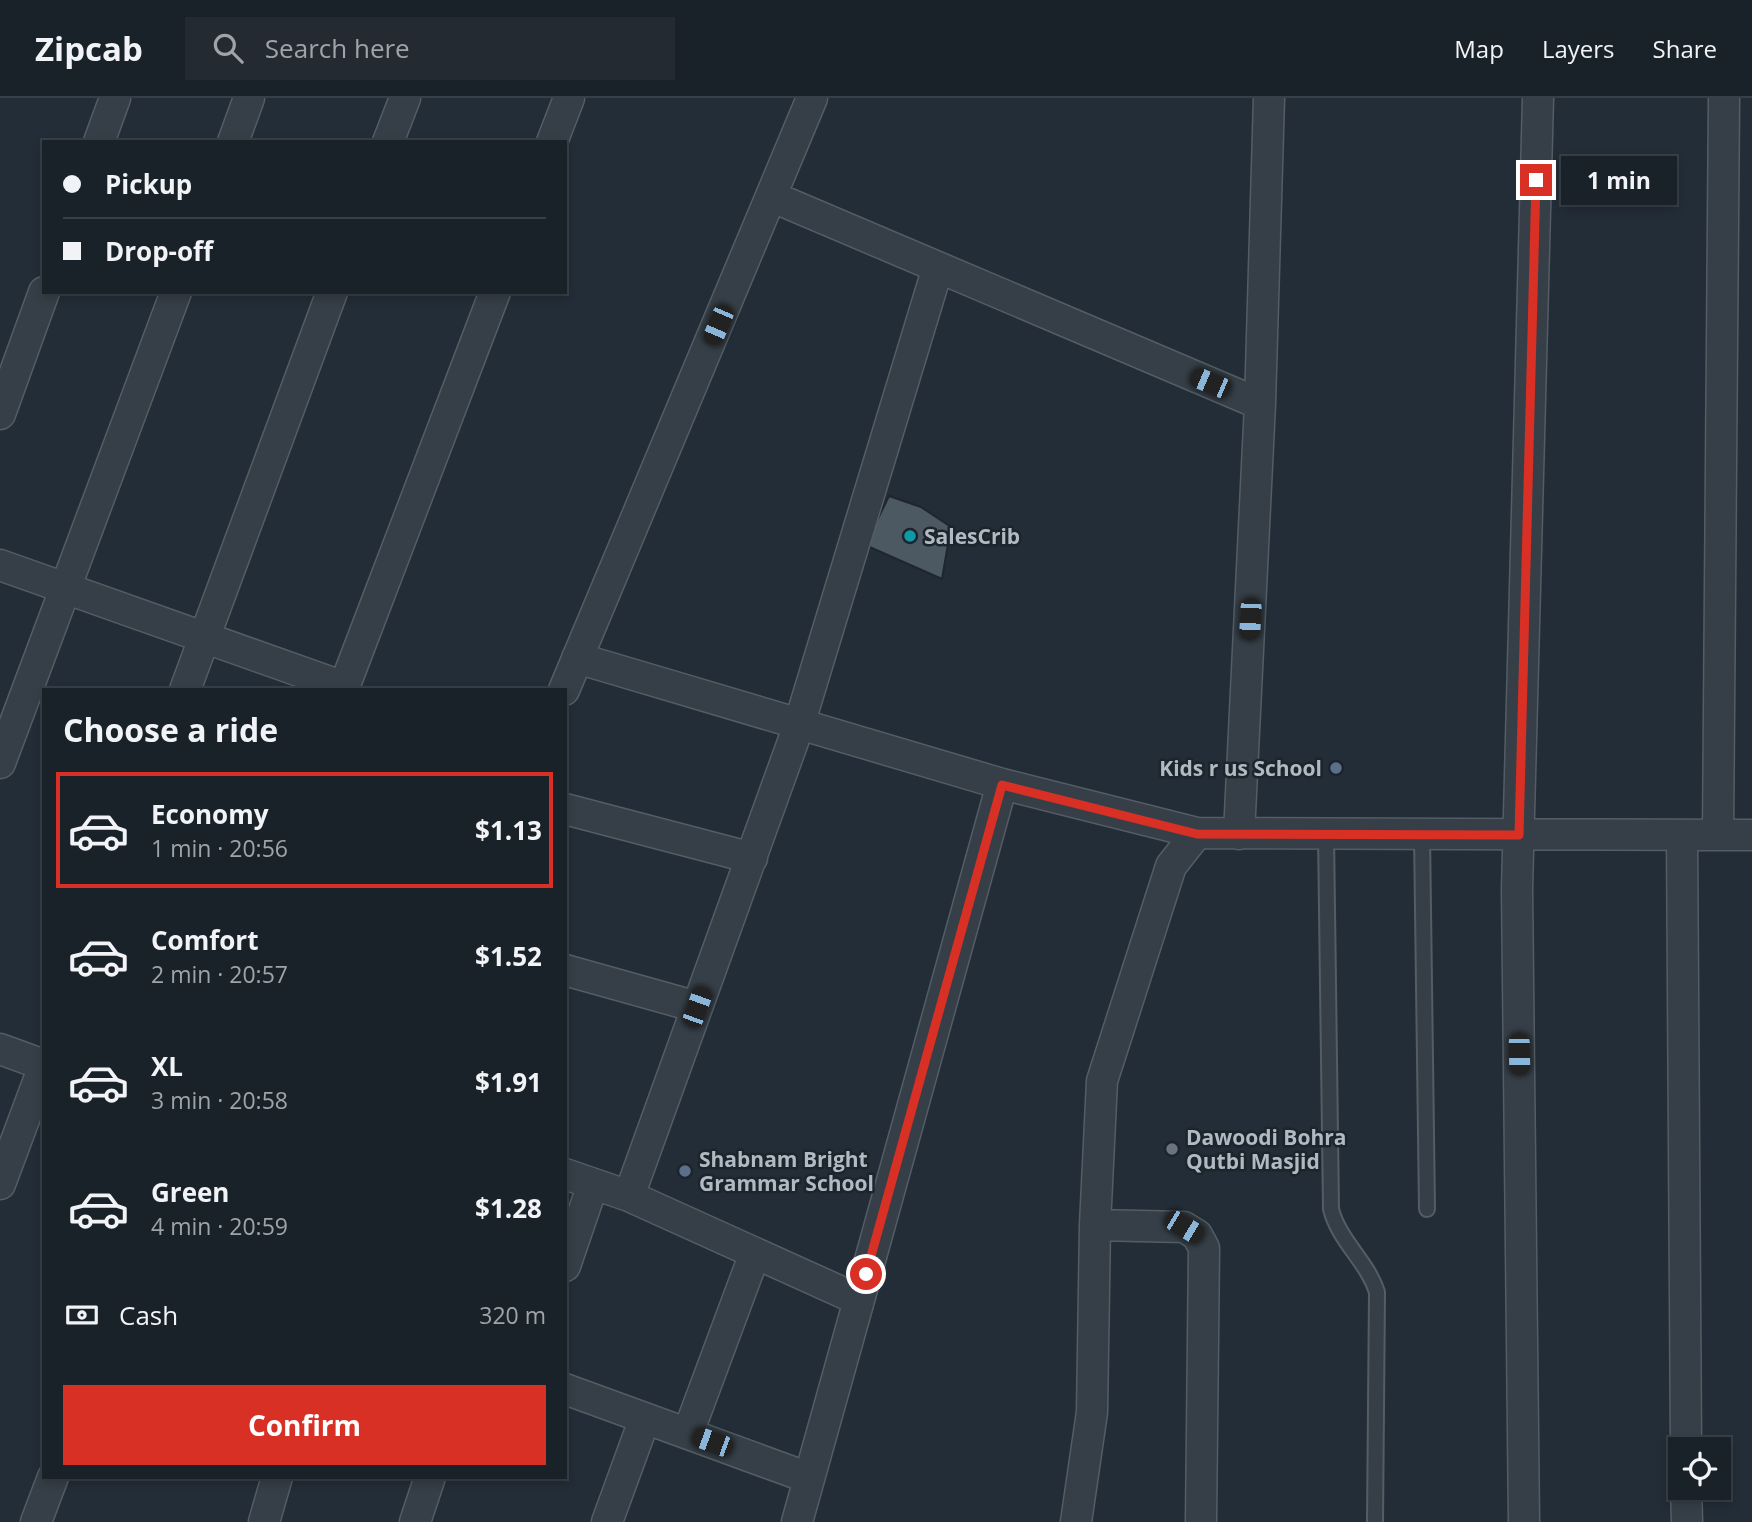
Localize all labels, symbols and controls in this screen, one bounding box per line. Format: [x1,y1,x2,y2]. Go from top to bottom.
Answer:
search box [185,17,675,80]
text: Zipcab [35,26,143,71]
icon: search [209,29,247,67]
text: Search here [265,30,410,66]
text: Map [1454,32,1504,65]
text: Layers [1542,32,1615,65]
text: Share [1653,32,1717,65]
callout: 1 min [1560,155,1676,204]
route end [1520,164,1552,196]
text: 1 min [1587,164,1651,196]
text: Pickup [105,166,192,202]
text: Drop-off [105,233,213,269]
car [701,302,736,348]
car [1187,365,1234,401]
place label: SalesCrib [924,522,1020,550]
marker: SalesCrib [902,528,918,544]
car [1239,597,1262,641]
text: Choose a ride [63,708,278,751]
place label: Kids r us School [1159,754,1322,782]
marker: Kids r us School [1328,760,1344,776]
text: Economy [151,796,269,832]
icon: car [67,799,130,862]
text: $1.13 [475,812,542,848]
text: 1 min · 20:56 [151,832,288,864]
text: Comfort [151,922,258,958]
icon: car [67,925,130,988]
text: $1.52 [475,938,542,974]
text: 2 min · 20:57 [151,958,288,990]
car [680,984,715,1030]
car [1509,1033,1530,1075]
text: XL [151,1048,183,1084]
icon: car [67,1051,130,1114]
text: $1.91 [475,1064,542,1100]
text: 3 min · 20:58 [151,1084,288,1116]
place label: Dawoodi Bohra Qutbi Masjid [1186,1123,1347,1175]
marker: Dawoodi Bohra Qutbi Masjid [1164,1141,1180,1157]
place label: Shabnam Bright Grammar School [699,1145,874,1197]
marker: Shabnam Bright Grammar School [677,1163,693,1179]
text: Green [151,1174,229,1210]
icon: car [67,1177,130,1240]
text: $1.28 [475,1190,542,1226]
car [1161,1207,1208,1247]
text: 4 min · 20:59 [151,1210,288,1242]
route start [850,1258,882,1290]
icon: cash [63,1296,101,1334]
text: Cash [119,1297,178,1333]
text: 320 m [479,1299,546,1331]
button: Confirm [63,1385,546,1465]
car [689,1425,736,1459]
map controls [1668,1437,1731,1500]
button: locate [1668,1437,1731,1500]

